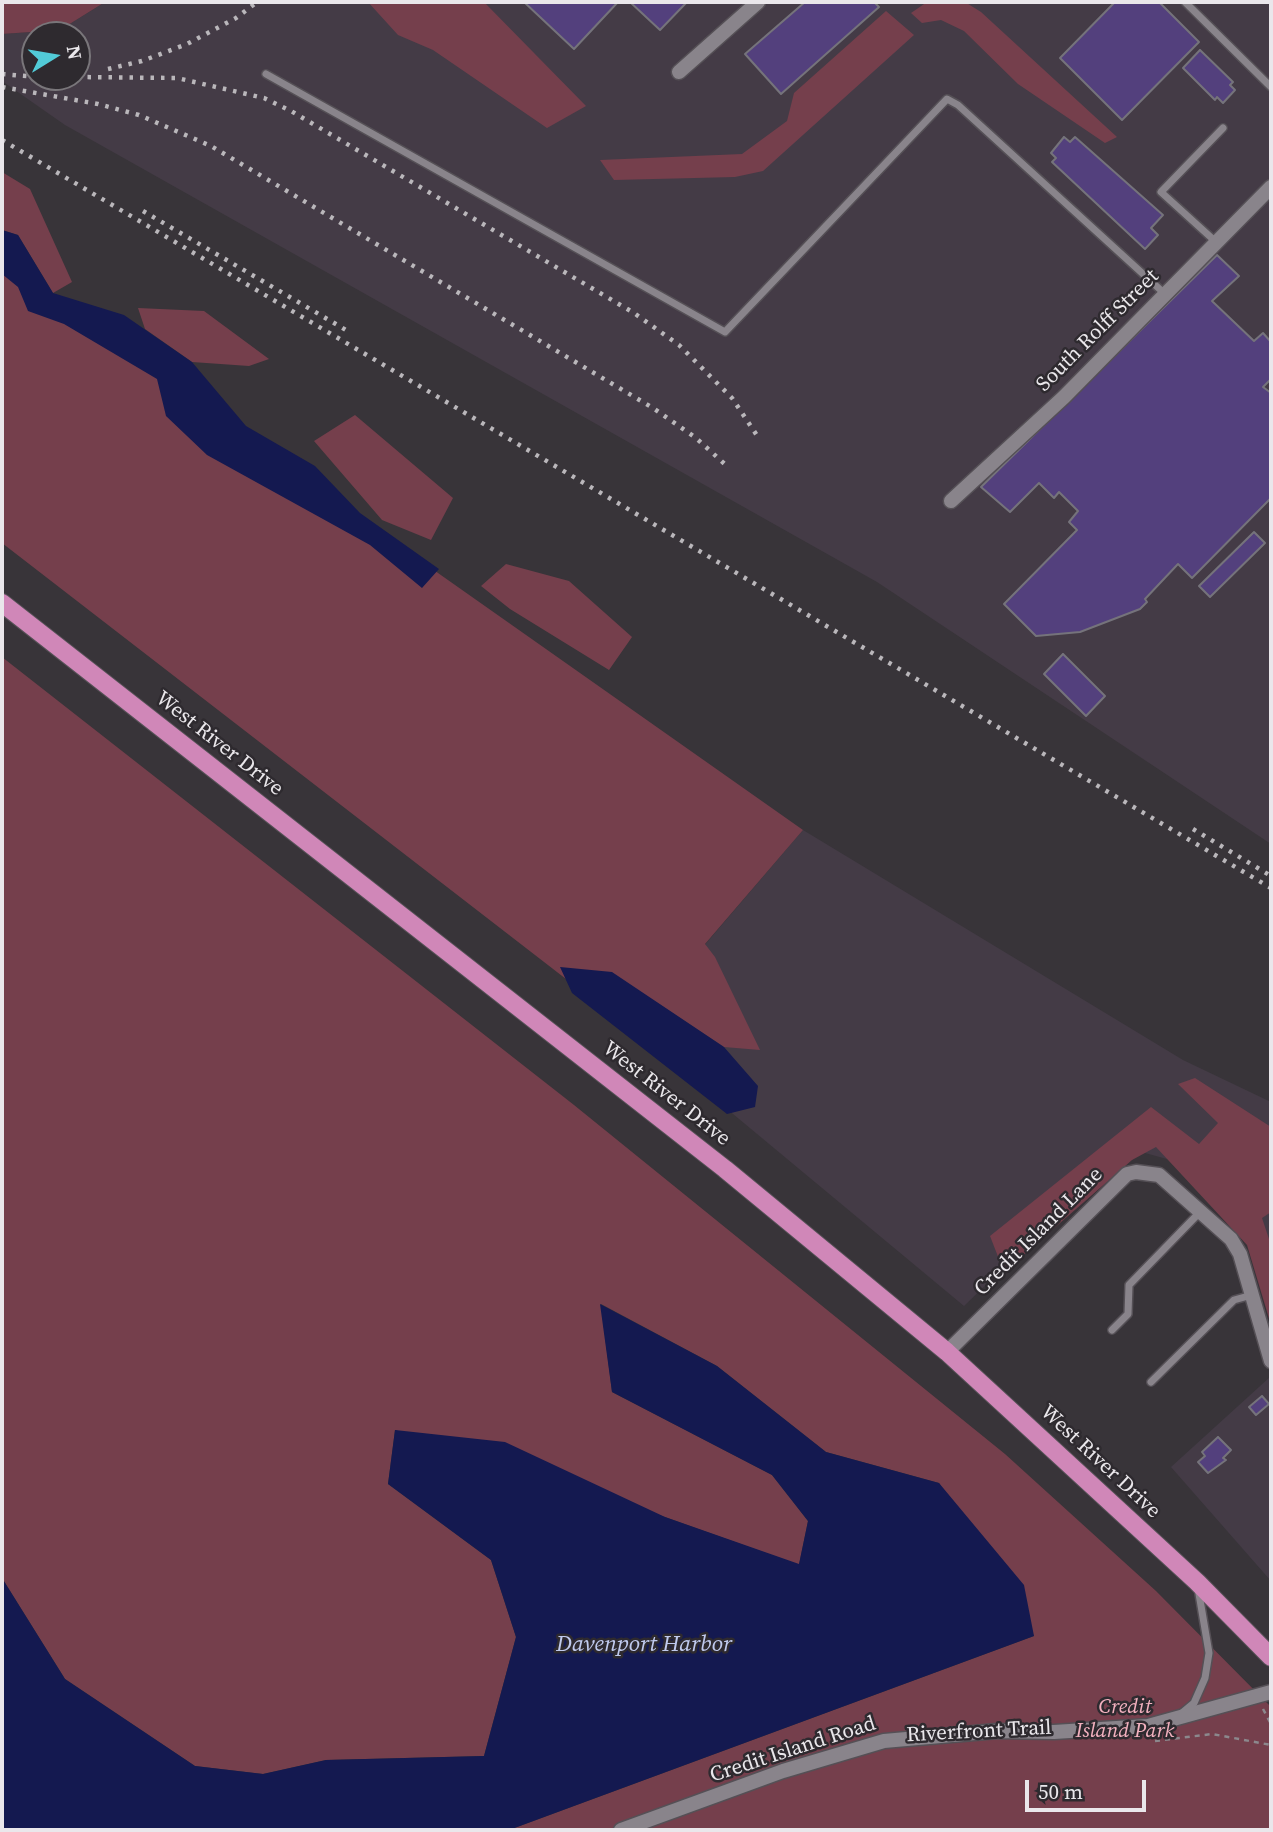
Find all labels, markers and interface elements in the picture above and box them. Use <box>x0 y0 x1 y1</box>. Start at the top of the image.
north arrow <box>21 21 91 91</box>
text: N <box>61 43 89 62</box>
street label: South Rolff Street <box>1032 265 1164 397</box>
street label: West River Drive <box>150 686 288 802</box>
street label: West River Drive <box>597 1036 735 1152</box>
street label: Credit Island Lane <box>969 1162 1109 1302</box>
street label: West River Drive <box>1035 1400 1165 1524</box>
water label: Davenport Harbor <box>556 1631 732 1659</box>
park label: Credit Island Park <box>1076 1695 1174 1745</box>
street label: Credit Island Road <box>707 1711 879 1789</box>
street label: Riverfront Trail <box>906 1716 1052 1748</box>
scale bar <box>1028 1766 1149 1810</box>
text: 50 m <box>1038 1777 1083 1806</box>

